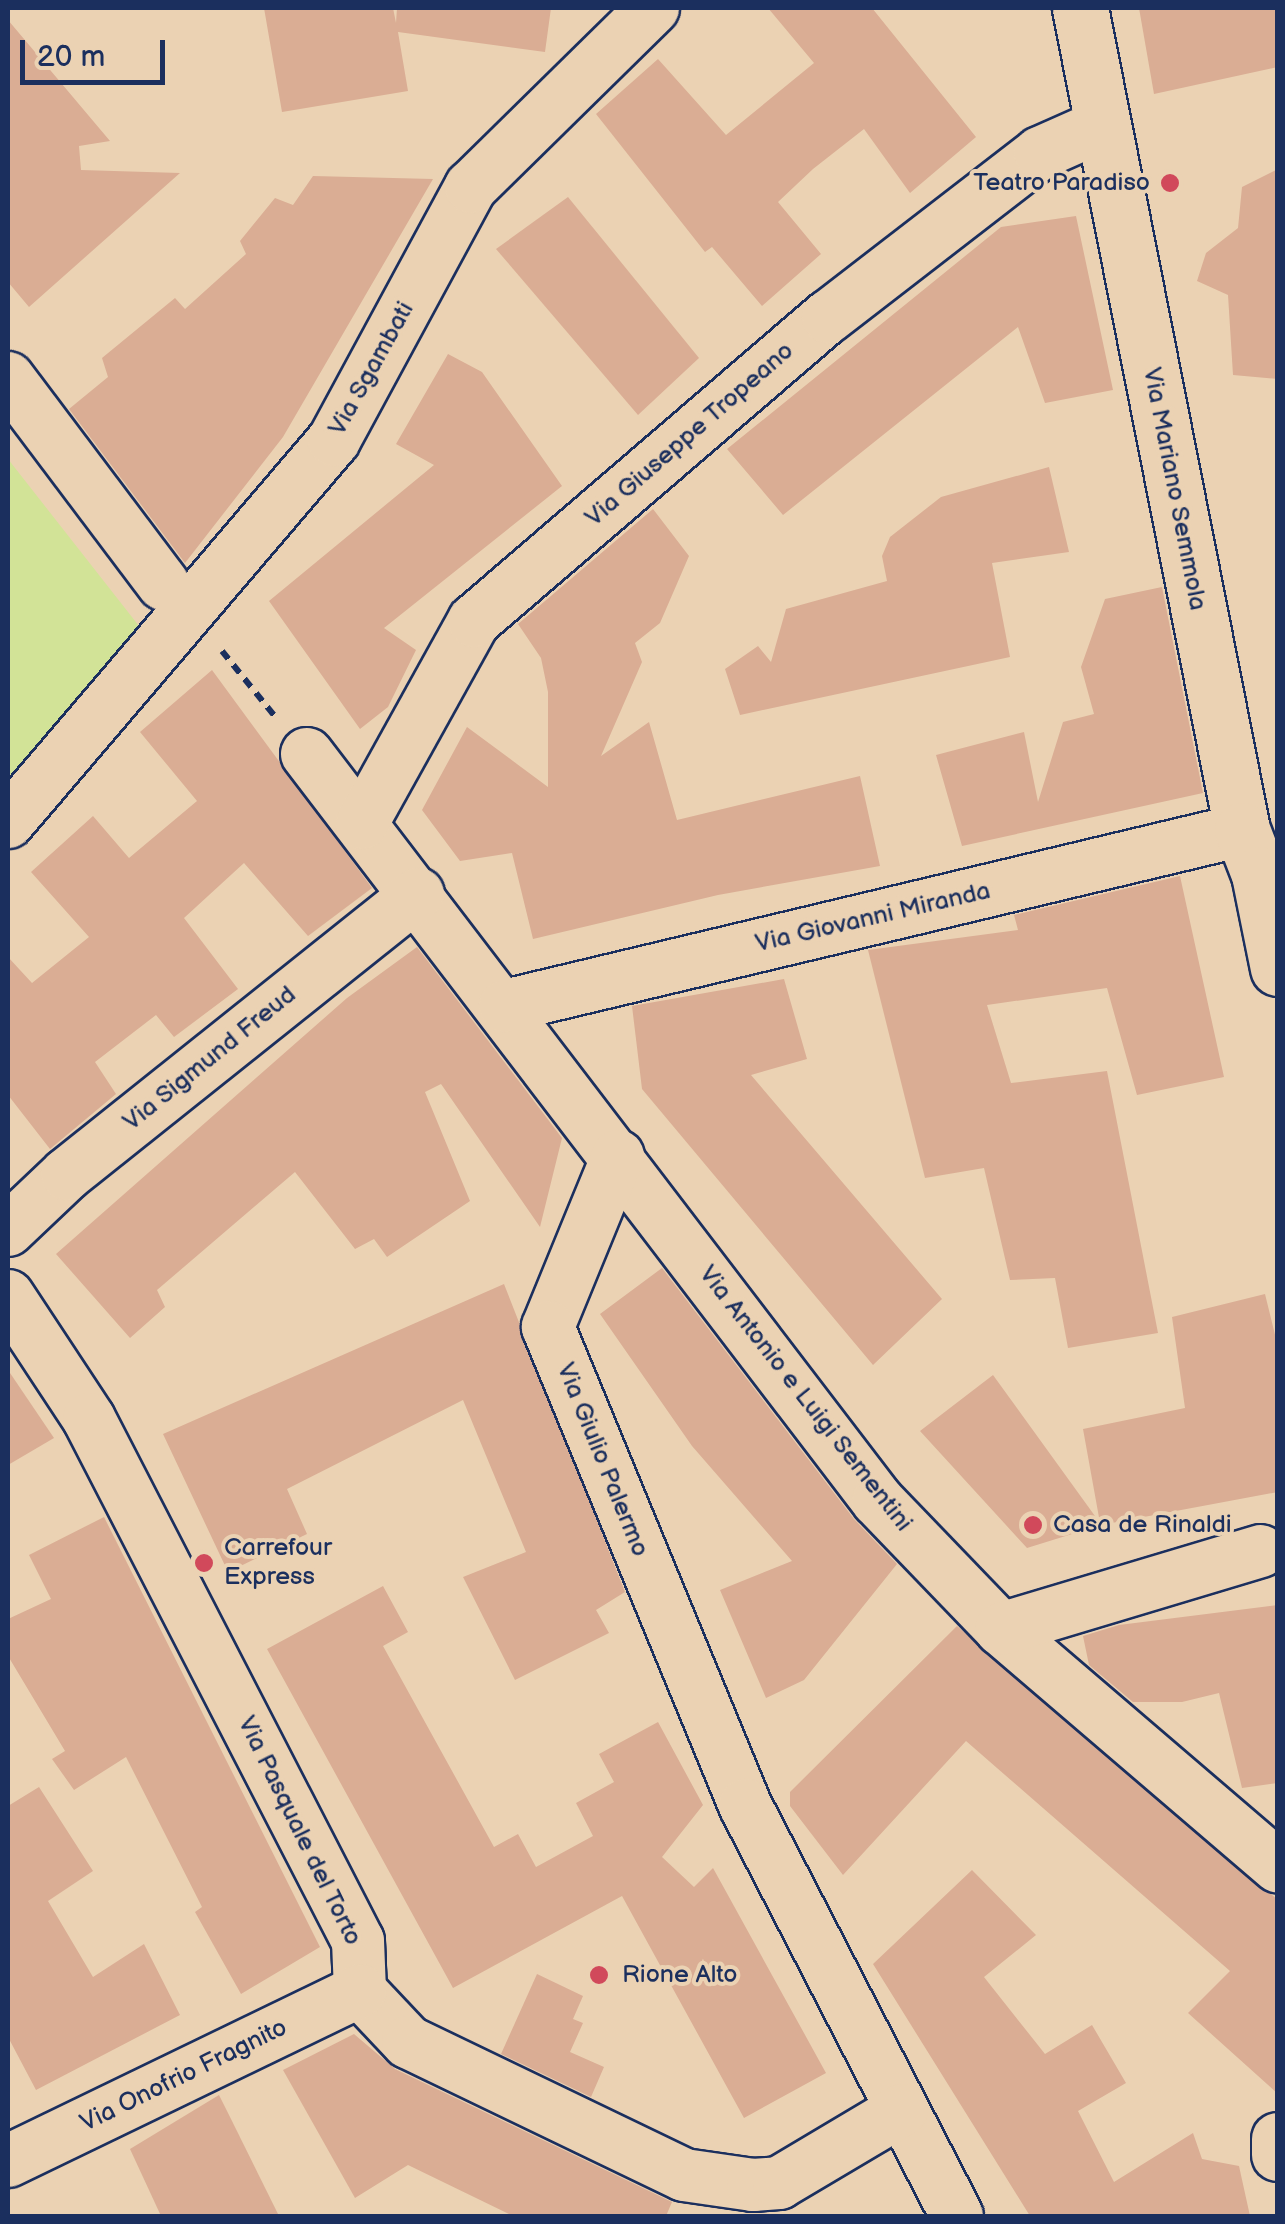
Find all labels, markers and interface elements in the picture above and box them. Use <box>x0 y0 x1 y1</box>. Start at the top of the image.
scale bar <box>25 20 170 82</box>
text: 20 m <box>37 39 105 75</box>
place label: Teatro Paradiso <box>973 168 1150 198</box>
marker: Teatro Paradiso <box>1159 172 1181 194</box>
street label: Via Sgambati <box>323 297 421 441</box>
street label: Via Giuseppe Tropeano <box>579 336 801 534</box>
street label: Via Mariano Semmola <box>1136 365 1212 613</box>
street label: Via Giovanni Miranda <box>753 876 993 960</box>
street label: Via Sigmund Freud <box>118 980 302 1138</box>
street label: Via Antonio e Luigi Sementini <box>692 1260 918 1538</box>
street label: Via Giulio Palermo <box>549 1359 655 1561</box>
place label: Casa de Rinaldi <box>1053 1510 1232 1540</box>
marker: Casa de Rinaldi <box>1022 1514 1044 1536</box>
place label: Carrefour Express <box>224 1534 332 1593</box>
marker: Carrefour Express <box>193 1552 215 1574</box>
street label: Via Pasquale del Torto <box>230 1711 368 1951</box>
place label: Rione Alto <box>622 1960 737 1990</box>
marker: Rione Alto <box>586 1962 612 1988</box>
street label: Via Onofrio Fragnito <box>76 2013 292 2139</box>

